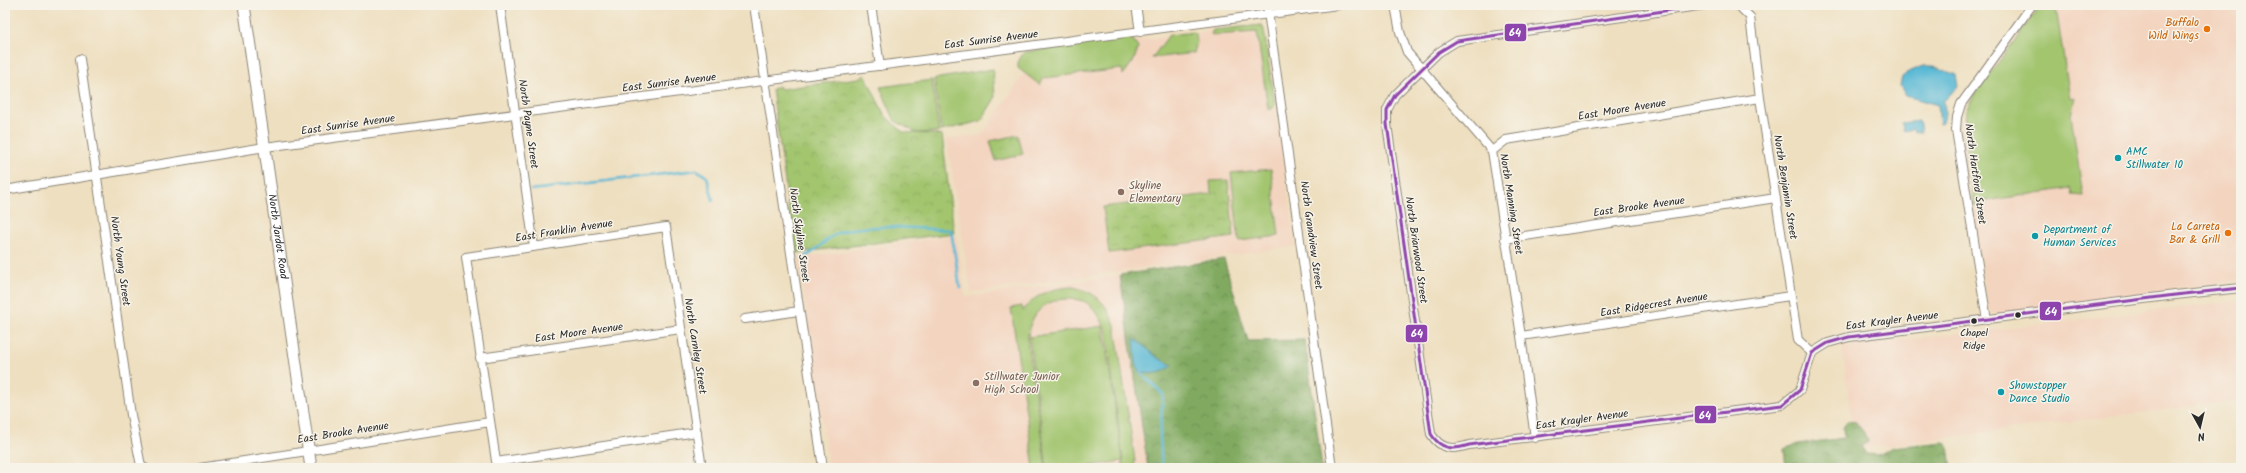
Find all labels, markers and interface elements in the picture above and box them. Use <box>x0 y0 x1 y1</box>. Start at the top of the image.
place label: Buffalo Wild Wings <box>2148 14 2199 45</box>
line badge: 64 <box>1504 23 1527 42</box>
text: 64 <box>1509 24 1521 42</box>
marker: Buffalo Wild Wings <box>2202 24 2212 34</box>
street label: East Sunrise Avenue <box>943 25 1039 55</box>
street label: East Sunrise Avenue <box>621 68 717 98</box>
street label: North Payne Street <box>513 78 543 171</box>
street label: East Moore Avenue <box>1577 94 1667 126</box>
street label: East Sunrise Avenue <box>300 109 396 140</box>
street label: North Hartford Street <box>1959 122 1991 226</box>
street label: North Benjamin Street <box>1768 133 1802 241</box>
place label: AMC Stillwater 10 <box>2126 143 2183 174</box>
street label: North Manning Street <box>1494 152 1528 257</box>
marker: AMC Stillwater 10 <box>2113 153 2123 163</box>
place label: Skyline Elementary <box>1129 177 1182 208</box>
street label: North Grandview Street <box>1294 180 1328 291</box>
street label: North Skyline Street <box>783 187 815 284</box>
marker: Skyline Elementary <box>1116 187 1126 197</box>
street label: East Brooke Avenue <box>1592 192 1686 222</box>
street label: North Jardot Road <box>262 193 293 281</box>
street label: North Briarwood Street <box>1400 195 1433 305</box>
street label: East Franklin Avenue <box>514 214 614 248</box>
street label: North Young Street <box>105 215 135 308</box>
place label: La Carreta Bar & Grill <box>2169 218 2220 249</box>
place label: Department of Human Services <box>2043 221 2116 252</box>
marker: La Carreta Bar & Grill <box>2223 228 2233 238</box>
marker: Department of Human Services <box>2030 231 2040 241</box>
street label: East Ridgecrest Avenue <box>1599 288 1709 322</box>
street label: North Carnley Street <box>679 297 712 396</box>
line badge: 64 <box>2039 301 2062 321</box>
text: 64 <box>2045 303 2057 321</box>
street label: East Krayler Avenue <box>1845 306 1940 336</box>
unlabelled marker <box>2013 310 2023 320</box>
marker: Chapel Ridge <box>1969 316 1979 326</box>
street label: East Moore Avenue <box>534 318 624 348</box>
line badge: 64 <box>1405 324 1428 343</box>
text: 64 <box>1411 325 1423 343</box>
place label: Chapel Ridge <box>1960 325 1988 354</box>
place label: Stillwater Junior High School <box>984 368 1061 399</box>
place label: Showstopper Dance Studio <box>2009 377 2070 408</box>
marker: Stillwater Junior High School <box>971 378 981 388</box>
marker: Showstopper Dance Studio <box>1996 387 2006 397</box>
street label: East Krayler Avenue <box>1534 405 1630 435</box>
line badge: 64 <box>1694 405 1717 424</box>
text: 64 <box>1699 407 1711 425</box>
north arrow <box>2180 407 2220 447</box>
street label: East Brooke Avenue <box>296 417 390 449</box>
text: N <box>2197 427 2206 445</box>

